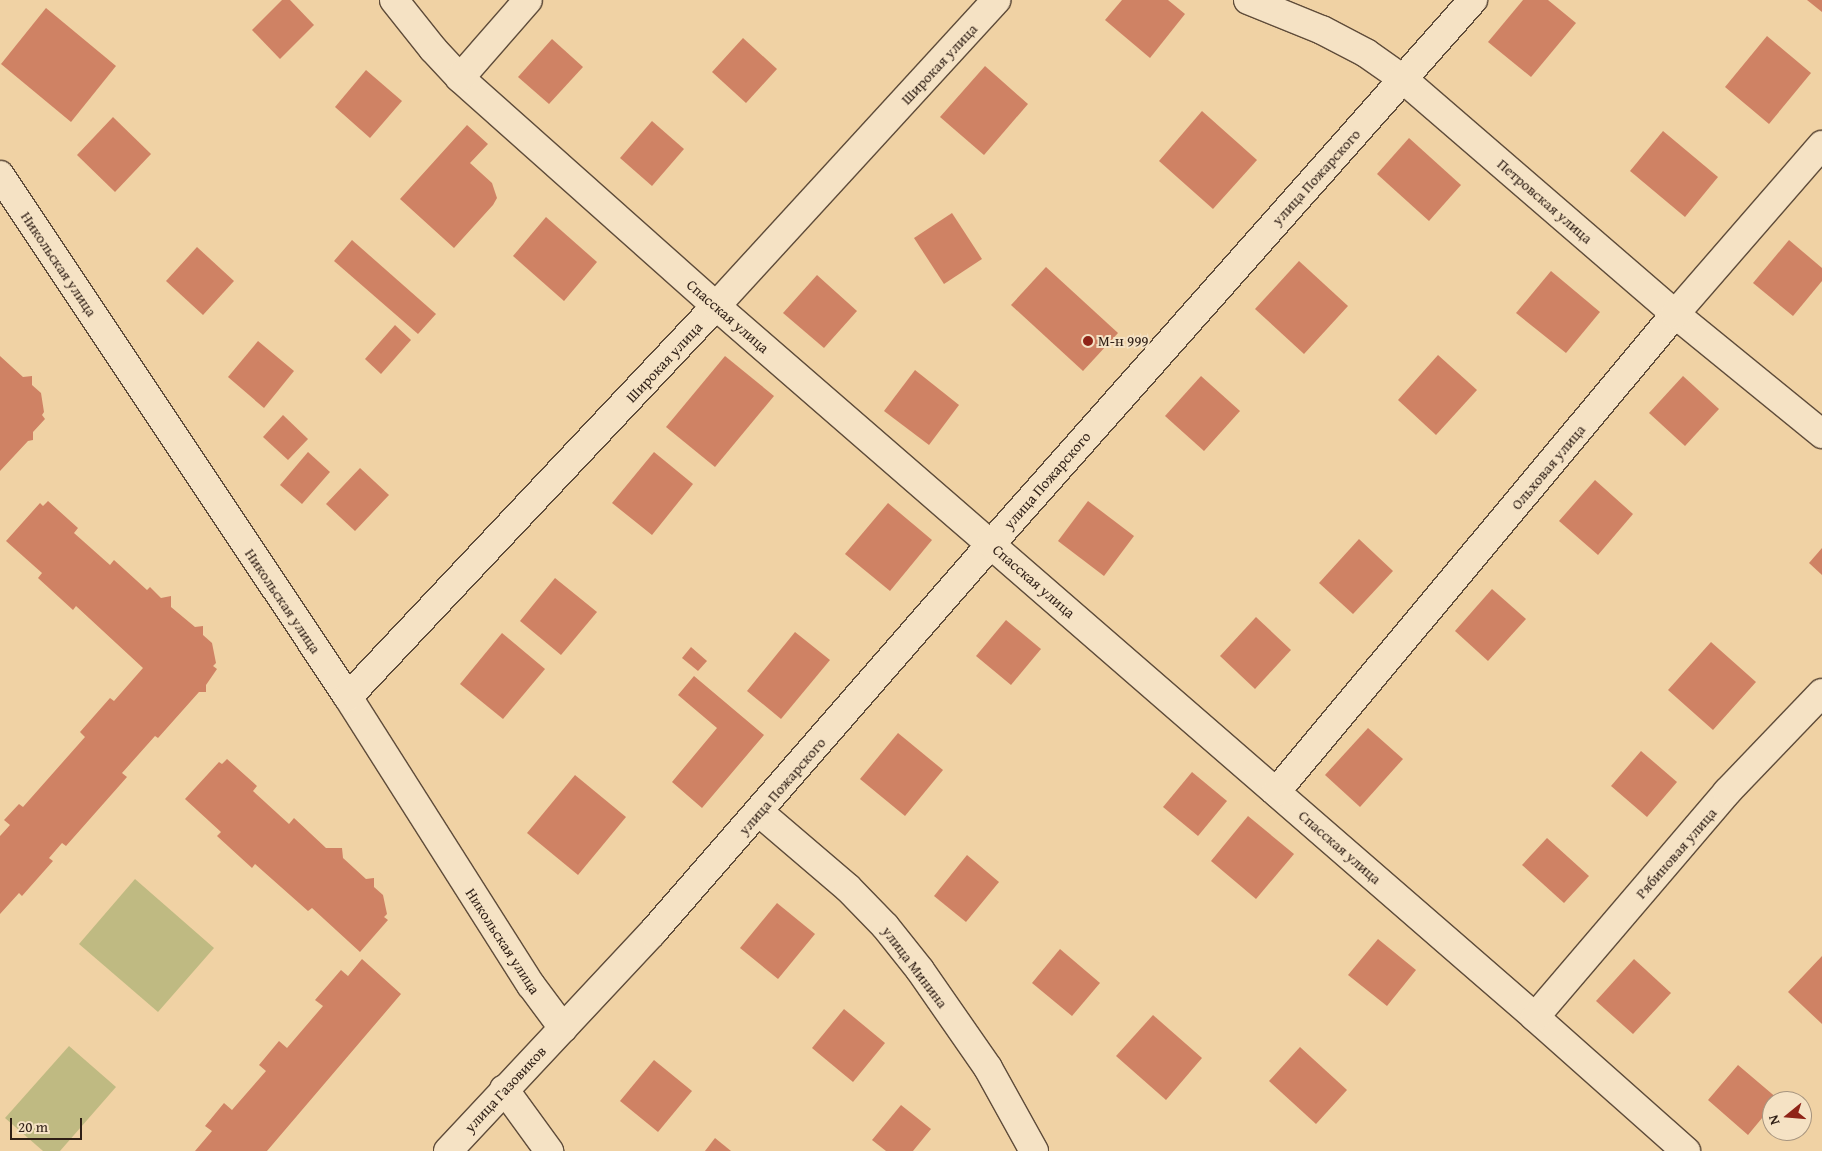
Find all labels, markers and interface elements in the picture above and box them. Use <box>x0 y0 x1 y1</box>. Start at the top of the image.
street label: Широкая улица <box>897 20 981 108</box>
street label: улица Пожарского <box>1268 125 1364 229</box>
street label: Петровская улица <box>1494 155 1596 247</box>
street label: Никольская улица <box>17 208 101 320</box>
street label: Спасская улица <box>683 275 773 357</box>
street label: Широкая улица <box>622 318 706 406</box>
place label: М-н 999 <box>1098 332 1149 350</box>
marker: М-н 999 <box>1082 335 1094 347</box>
street label: Ольховая улица <box>1507 421 1589 513</box>
street label: улица Пожарского <box>1000 427 1094 533</box>
street label: Спасская улица <box>989 540 1079 622</box>
street label: Никольская улица <box>241 545 325 657</box>
street label: улица Пожарского <box>735 733 829 839</box>
street label: Рябиновая улица <box>1632 804 1720 902</box>
street label: Спасская улица <box>1295 806 1385 888</box>
street label: Никольская улица <box>462 885 544 997</box>
street label: улица Минина <box>878 922 952 1012</box>
street label: улица Газовиков <box>460 1042 550 1136</box>
north arrow <box>1762 1091 1812 1141</box>
scale bar <box>12 1108 85 1140</box>
text: N <box>1763 1113 1785 1127</box>
text: 20 m <box>18 1116 48 1137</box>

